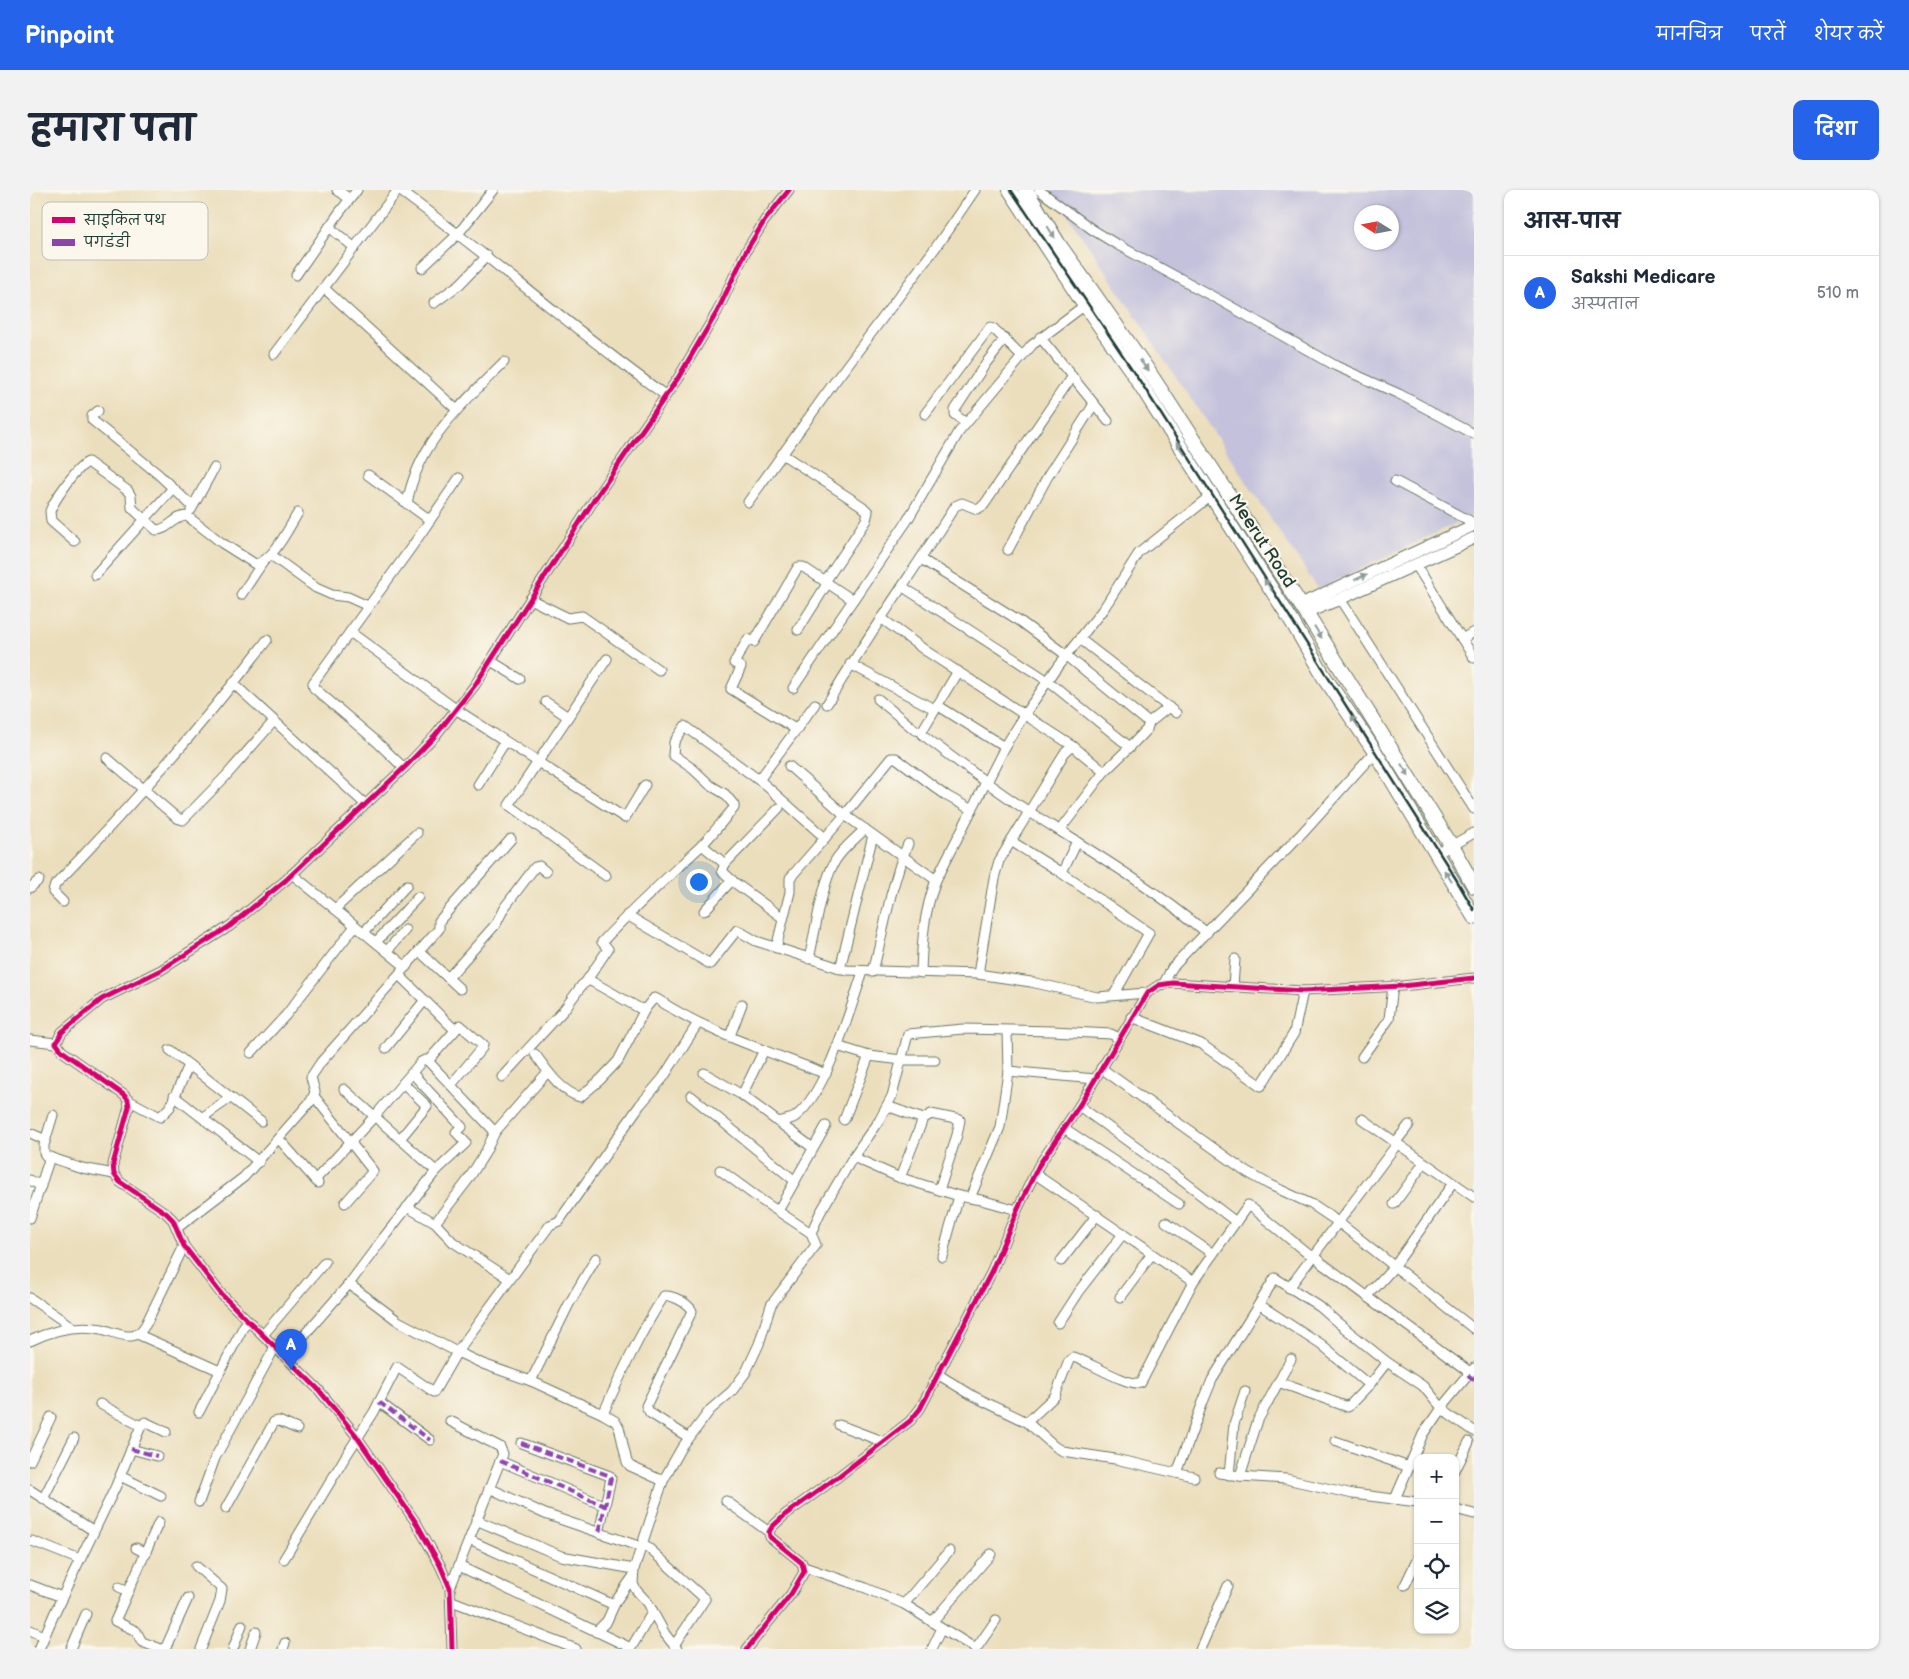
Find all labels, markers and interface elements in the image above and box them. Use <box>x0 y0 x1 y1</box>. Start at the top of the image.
text: Pinpoint <box>25 21 114 50</box>
text: मानचित्र <box>1656 24 1722 45</box>
text: परतें <box>1750 24 1786 45</box>
text: शेयर करें <box>1814 24 1884 45</box>
button: दिशा <box>1793 100 1879 160</box>
text: हमारा पता <box>30 108 195 151</box>
legend <box>42 202 208 260</box>
north arrow <box>1354 205 1399 250</box>
text: साइकिल पथ <box>83 209 166 229</box>
text: आस-पास <box>1524 209 1620 234</box>
one-way arrow <box>1047 225 1056 238</box>
text: पगडंडी <box>83 231 131 251</box>
text: Sakshi Medicare <box>1571 266 1715 289</box>
text: A <box>1535 284 1545 303</box>
text: 510 m <box>1817 284 1859 303</box>
text: अस्पताल <box>1571 295 1639 314</box>
one-way arrow <box>1139 358 1149 372</box>
one-way arrow <box>1176 441 1185 454</box>
street label: Meerut Road <box>1224 490 1300 592</box>
one-way arrow <box>1354 573 1368 581</box>
one-way arrow <box>1263 578 1273 591</box>
one-way arrow <box>1314 627 1323 640</box>
one-way arrow <box>1350 715 1360 729</box>
one-way arrow <box>1401 764 1410 777</box>
your location <box>686 869 712 895</box>
one-way arrow <box>1444 869 1453 882</box>
pin: A <box>275 1329 307 1370</box>
map controls <box>1414 1454 1459 1634</box>
button: + <box>1414 1454 1459 1499</box>
button: − <box>1414 1499 1459 1544</box>
button: locate <box>1414 1544 1459 1589</box>
button: layers <box>1414 1589 1459 1634</box>

